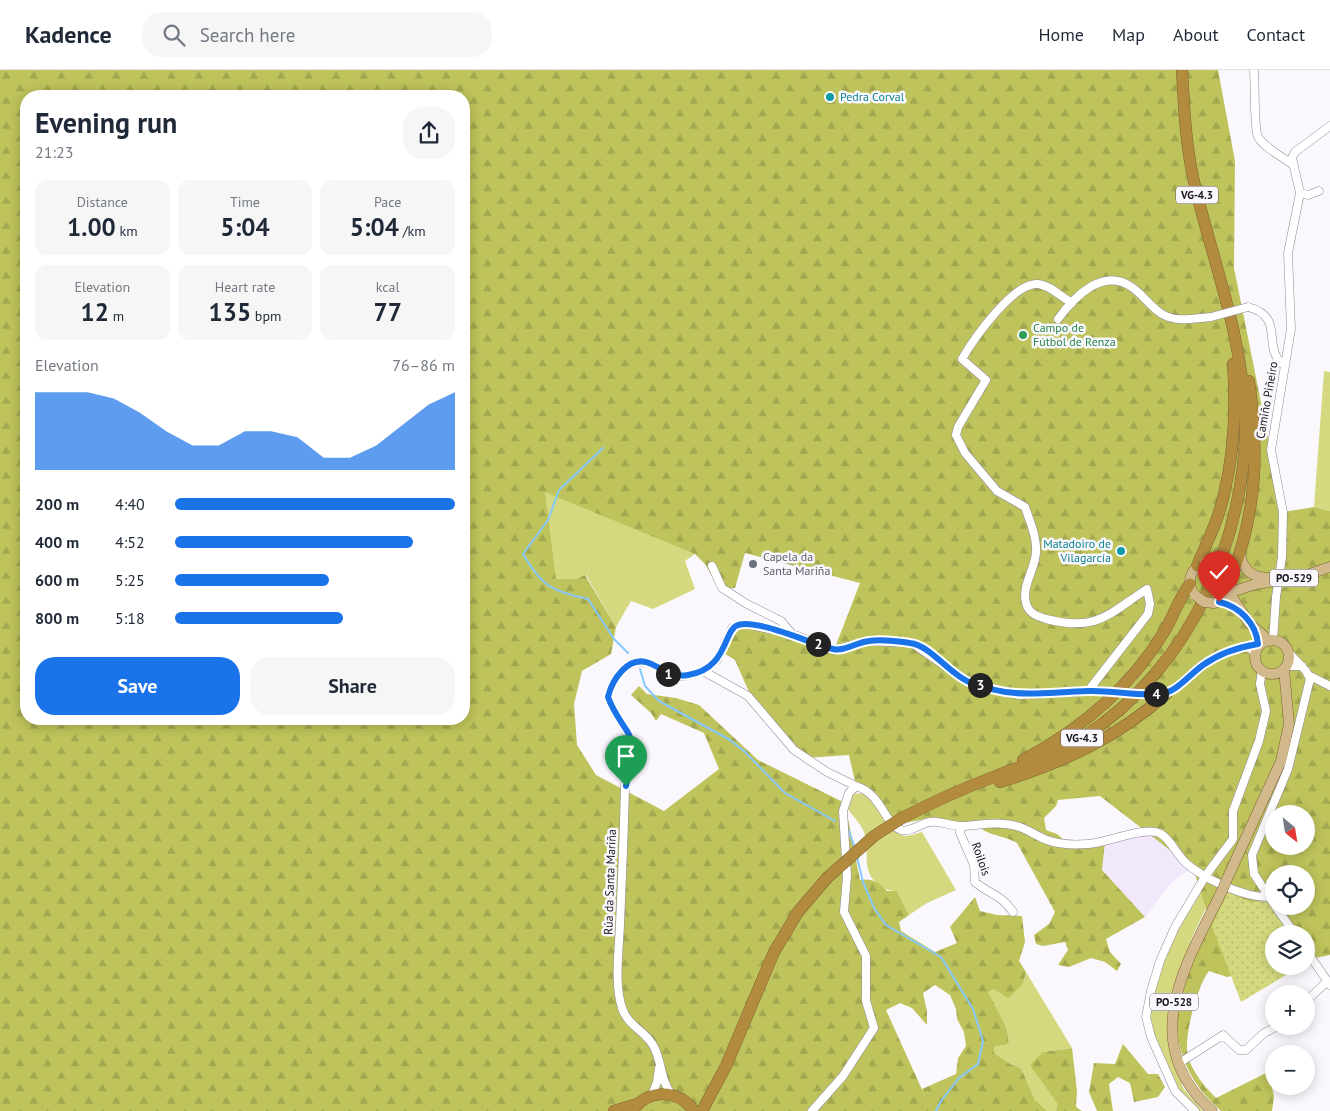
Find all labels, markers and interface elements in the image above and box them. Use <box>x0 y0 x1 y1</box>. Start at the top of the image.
search box <box>142 12 492 57</box>
text: Kadence <box>25 19 112 50</box>
icon: search <box>160 21 188 49</box>
text: Search here <box>200 23 296 47</box>
text: Home <box>1038 23 1084 46</box>
text: Map <box>1112 23 1145 46</box>
text: About <box>1173 23 1219 46</box>
text: Contact <box>1247 23 1305 46</box>
place label: Pedra Corval <box>840 89 905 104</box>
marker: Pedra Corval <box>824 91 836 103</box>
text: Evening run <box>35 104 177 141</box>
button: share <box>403 107 455 159</box>
text: 21:23 <box>35 142 73 162</box>
road number: VG-4.3 <box>1176 186 1218 204</box>
text: Distance <box>77 193 128 211</box>
text: Time <box>230 193 260 211</box>
text: Pace <box>374 193 401 211</box>
text: 1.00 <box>67 211 116 243</box>
text: 5:04 <box>220 211 270 243</box>
text: 5:04 <box>350 211 399 243</box>
text: km <box>116 222 138 240</box>
text: /km <box>399 222 426 240</box>
text: Elevation <box>74 278 130 296</box>
text: Heart rate <box>215 278 275 296</box>
text: kcal <box>376 278 400 296</box>
text: 12 <box>81 296 109 328</box>
text: 135 <box>209 296 251 328</box>
text: 77 <box>373 296 402 328</box>
text: m <box>109 307 124 325</box>
text: bpm <box>251 307 281 325</box>
place label: Campo de Fútbol de Renza <box>1033 320 1116 349</box>
marker: Campo de Fútbol de Renza <box>1017 329 1029 341</box>
text: Elevation <box>35 355 99 375</box>
text: 76–86 m <box>392 355 455 375</box>
street label: Camiño Piñeiro <box>1252 360 1281 440</box>
text: 200 m <box>35 494 79 514</box>
text: 4:40 <box>115 494 145 514</box>
text: 400 m <box>35 532 79 552</box>
text: 4:52 <box>115 532 145 552</box>
place label: Matadoiro de Vilagarcía <box>1043 536 1111 565</box>
marker: Matadoiro de Vilagarcía <box>1115 545 1127 557</box>
place label: Capela da Santa Mariña <box>763 549 830 578</box>
pin <box>1198 551 1240 602</box>
marker: Capela da Santa Mariña <box>747 558 759 570</box>
icon: check <box>1205 558 1233 586</box>
road number: PO-529 <box>1270 569 1318 586</box>
text: 600 m <box>35 570 79 590</box>
text: 5:25 <box>115 570 145 590</box>
text: 800 m <box>35 608 79 628</box>
text: 5:18 <box>115 608 145 628</box>
pin: 2 <box>806 632 830 656</box>
text: 2 <box>815 635 822 653</box>
button: Save <box>35 657 240 715</box>
button: Share <box>250 657 455 715</box>
pin: 1 <box>656 662 680 686</box>
text: 1 <box>665 665 672 683</box>
pin: 3 <box>968 672 992 698</box>
text: 3 <box>977 676 984 694</box>
pin: 4 <box>1144 682 1168 706</box>
text: 4 <box>1153 685 1160 703</box>
road number: VG-4.3 <box>1061 730 1103 746</box>
pin <box>605 735 647 786</box>
icon: arrive <box>612 742 640 770</box>
north arrow <box>1265 805 1315 855</box>
map controls <box>1265 805 1315 1095</box>
street label: Rúa da Santa Mariña <box>600 829 619 935</box>
street label: Roilois <box>969 840 994 878</box>
button: locate <box>1265 865 1315 915</box>
button: layers <box>1265 925 1315 975</box>
button: + <box>1265 985 1315 1035</box>
road number: PO-528 <box>1150 994 1198 1010</box>
button: − <box>1265 1045 1315 1095</box>

